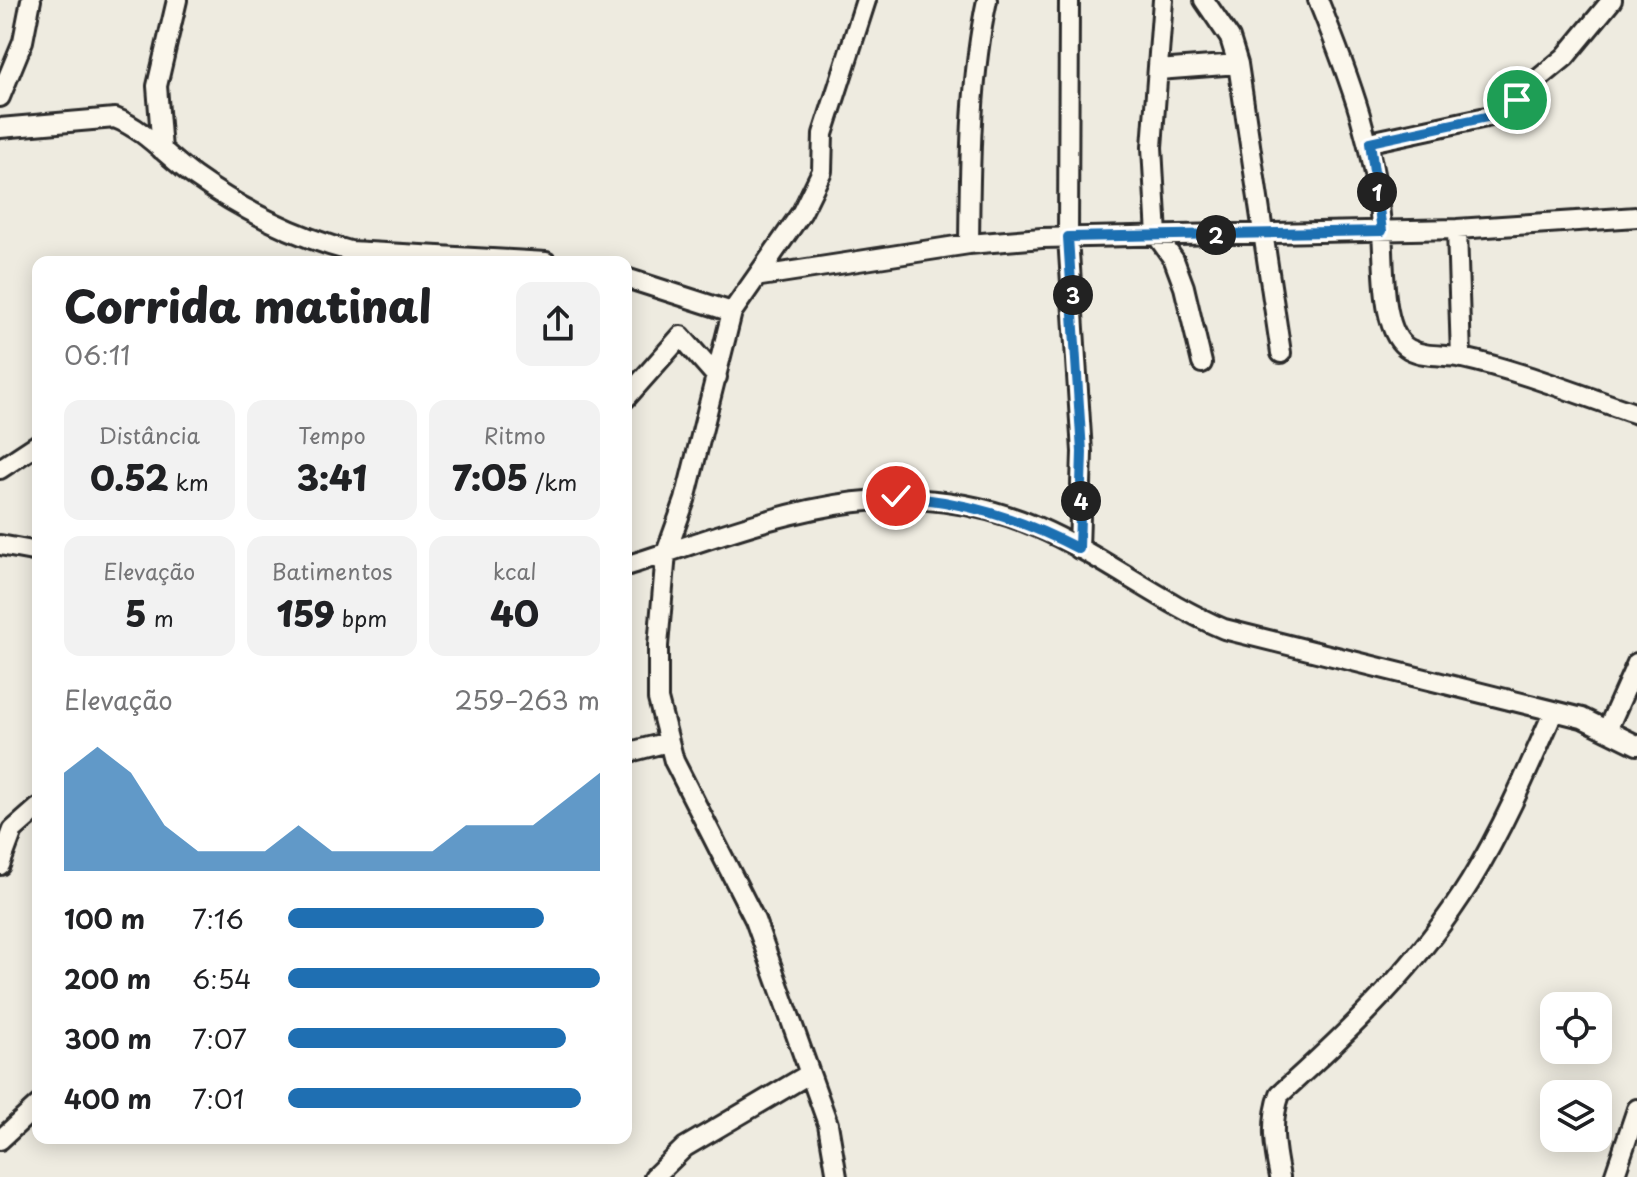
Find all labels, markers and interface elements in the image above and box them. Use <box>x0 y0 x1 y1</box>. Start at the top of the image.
pin <box>1483 66 1551 134</box>
icon: arrive <box>1495 78 1539 122</box>
pin: 1 <box>1357 172 1397 212</box>
text: 1 <box>1372 175 1382 208</box>
pin: 2 <box>1196 215 1236 255</box>
text: 2 <box>1208 218 1224 251</box>
text: Corrida matinal <box>64 272 431 338</box>
pin: 3 <box>1053 275 1093 315</box>
text: 3 <box>1066 278 1080 311</box>
button: share <box>516 282 600 366</box>
text: 06:11 <box>64 335 130 374</box>
text: Distância <box>99 418 200 451</box>
text: Tempo <box>298 418 366 451</box>
text: Ritmo <box>484 418 546 451</box>
text: 0.52 <box>90 451 168 503</box>
text: 3:41 <box>297 451 367 503</box>
text: 7:05 <box>452 451 528 503</box>
pin <box>862 462 930 530</box>
text: km <box>168 465 209 498</box>
text: /km <box>528 465 577 498</box>
icon: check <box>874 474 918 518</box>
pin: 4 <box>1061 481 1101 521</box>
text: 4 <box>1074 484 1088 517</box>
text: Elevação <box>103 554 195 587</box>
text: Batimentos <box>272 554 392 587</box>
text: kcal <box>493 554 537 587</box>
text: 5 <box>125 587 147 639</box>
text: 159 <box>277 587 335 639</box>
text: 40 <box>490 587 539 639</box>
text: m <box>147 601 174 634</box>
text: bpm <box>335 601 387 634</box>
text: Elevação <box>64 680 173 719</box>
text: 259–263 m <box>454 680 600 719</box>
text: 100 m <box>64 899 145 938</box>
text: 7:16 <box>192 899 244 938</box>
text: 200 m <box>64 959 151 998</box>
text: 6:54 <box>192 959 252 998</box>
map controls <box>1540 992 1612 1152</box>
button: locate <box>1540 992 1612 1064</box>
text: 300 m <box>64 1019 152 1058</box>
text: 7:07 <box>192 1019 247 1058</box>
text: 400 m <box>64 1079 152 1118</box>
text: 7:01 <box>192 1079 245 1118</box>
button: layers <box>1540 1080 1612 1152</box>

